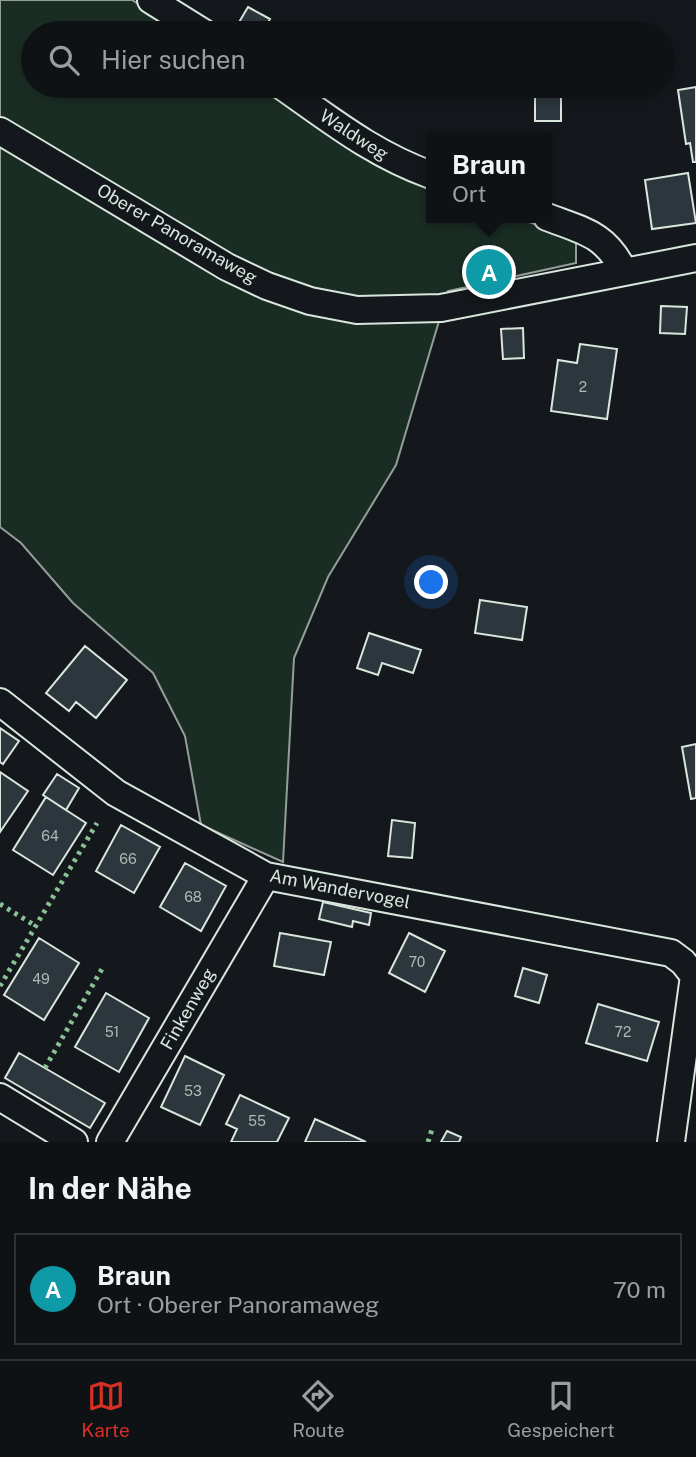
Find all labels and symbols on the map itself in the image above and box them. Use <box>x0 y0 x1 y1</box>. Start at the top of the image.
street label: Waldweg <box>316 105 392 164</box>
street label: Oberer Panoramaweg <box>93 179 261 288</box>
pin: A <box>466 246 512 298</box>
house number: 2 <box>579 379 587 395</box>
your location <box>414 565 448 599</box>
house number: 64 <box>41 828 59 844</box>
house number: 66 <box>119 851 137 867</box>
street label: Am Wandervogel <box>268 865 412 912</box>
house number: 68 <box>184 889 202 905</box>
house number: 70 <box>409 954 425 970</box>
street label: Finkenweg <box>156 964 219 1053</box>
house number: 49 <box>32 971 50 987</box>
house number: 51 <box>105 1024 119 1040</box>
house number: 72 <box>615 1024 631 1040</box>
house number: 53 <box>184 1083 202 1099</box>
house number: 55 <box>248 1113 266 1129</box>

